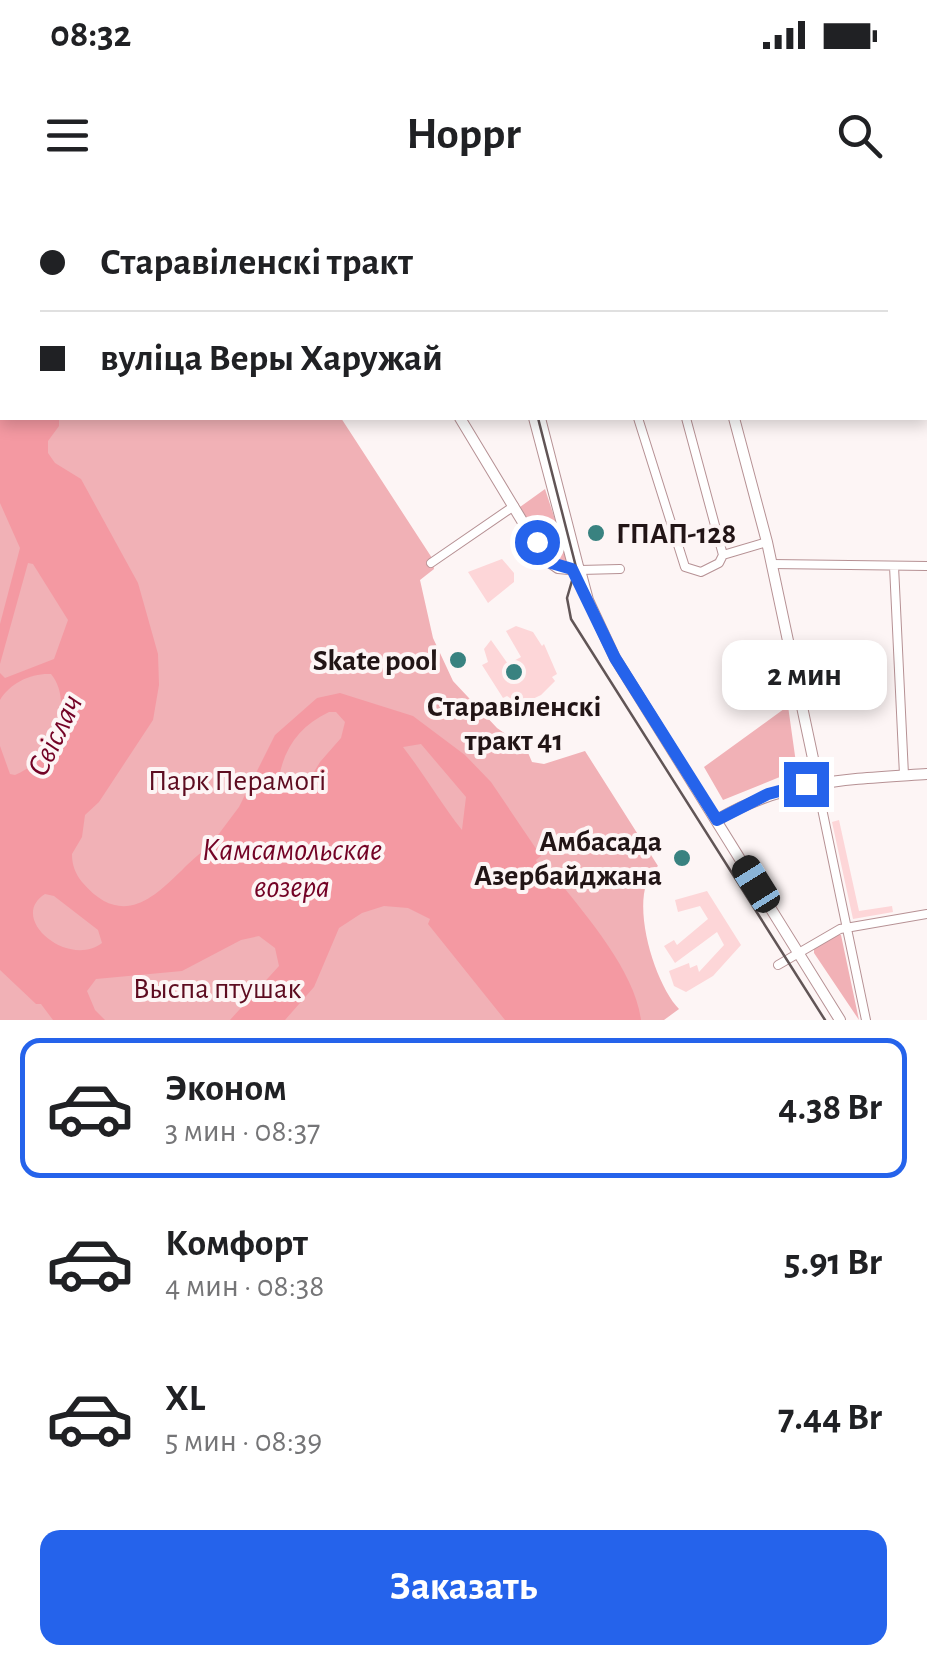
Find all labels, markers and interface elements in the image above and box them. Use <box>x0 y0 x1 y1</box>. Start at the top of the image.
text: 08:32 <box>50 16 132 54</box>
icon: menu <box>40 108 95 163</box>
icon: search <box>832 108 887 163</box>
text: Hoppr <box>406 112 521 157</box>
text: Старавіленскі тракт <box>100 244 413 282</box>
text: вуліца Веры Харужай <box>100 340 443 378</box>
place label: ГПАП-128 <box>616 519 736 549</box>
route start <box>515 520 560 565</box>
marker: ГПАП-128 <box>585 522 607 544</box>
callout: 2 мин <box>724 639 888 709</box>
place label: Skate pool <box>313 646 438 676</box>
marker: Skate pool <box>447 649 469 671</box>
text: 2 мин <box>767 659 842 691</box>
marker: Старавіленскі тракт 41 <box>503 661 525 683</box>
water label: Свіслач <box>21 689 88 781</box>
place label: Старавіленскі тракт 41 <box>427 692 601 756</box>
route end <box>784 762 829 807</box>
park label: Парк Перамогі <box>148 766 326 796</box>
place label: Амбасада Азербайджана <box>474 827 662 891</box>
water label: Камсамольскае возера <box>202 834 382 904</box>
marker: Амбасада Азербайджана <box>671 847 693 869</box>
car <box>727 851 785 917</box>
park label: Выспа птушак <box>133 974 302 1004</box>
icon: car <box>45 1063 135 1153</box>
text: Эконом <box>165 1070 287 1108</box>
text: 4.38 Br <box>778 1089 882 1127</box>
text: 3 мин · 08:37 <box>165 1115 320 1147</box>
icon: car <box>45 1218 135 1308</box>
text: Комфорт <box>165 1225 308 1263</box>
text: 5.91 Br <box>784 1244 882 1282</box>
text: 4 мин · 08:38 <box>165 1270 324 1302</box>
icon: car <box>45 1373 135 1463</box>
text: XL <box>165 1380 205 1418</box>
text: 7.44 Br <box>778 1399 882 1437</box>
text: 5 мин · 08:39 <box>165 1425 322 1457</box>
button: Заказать <box>40 1530 887 1645</box>

